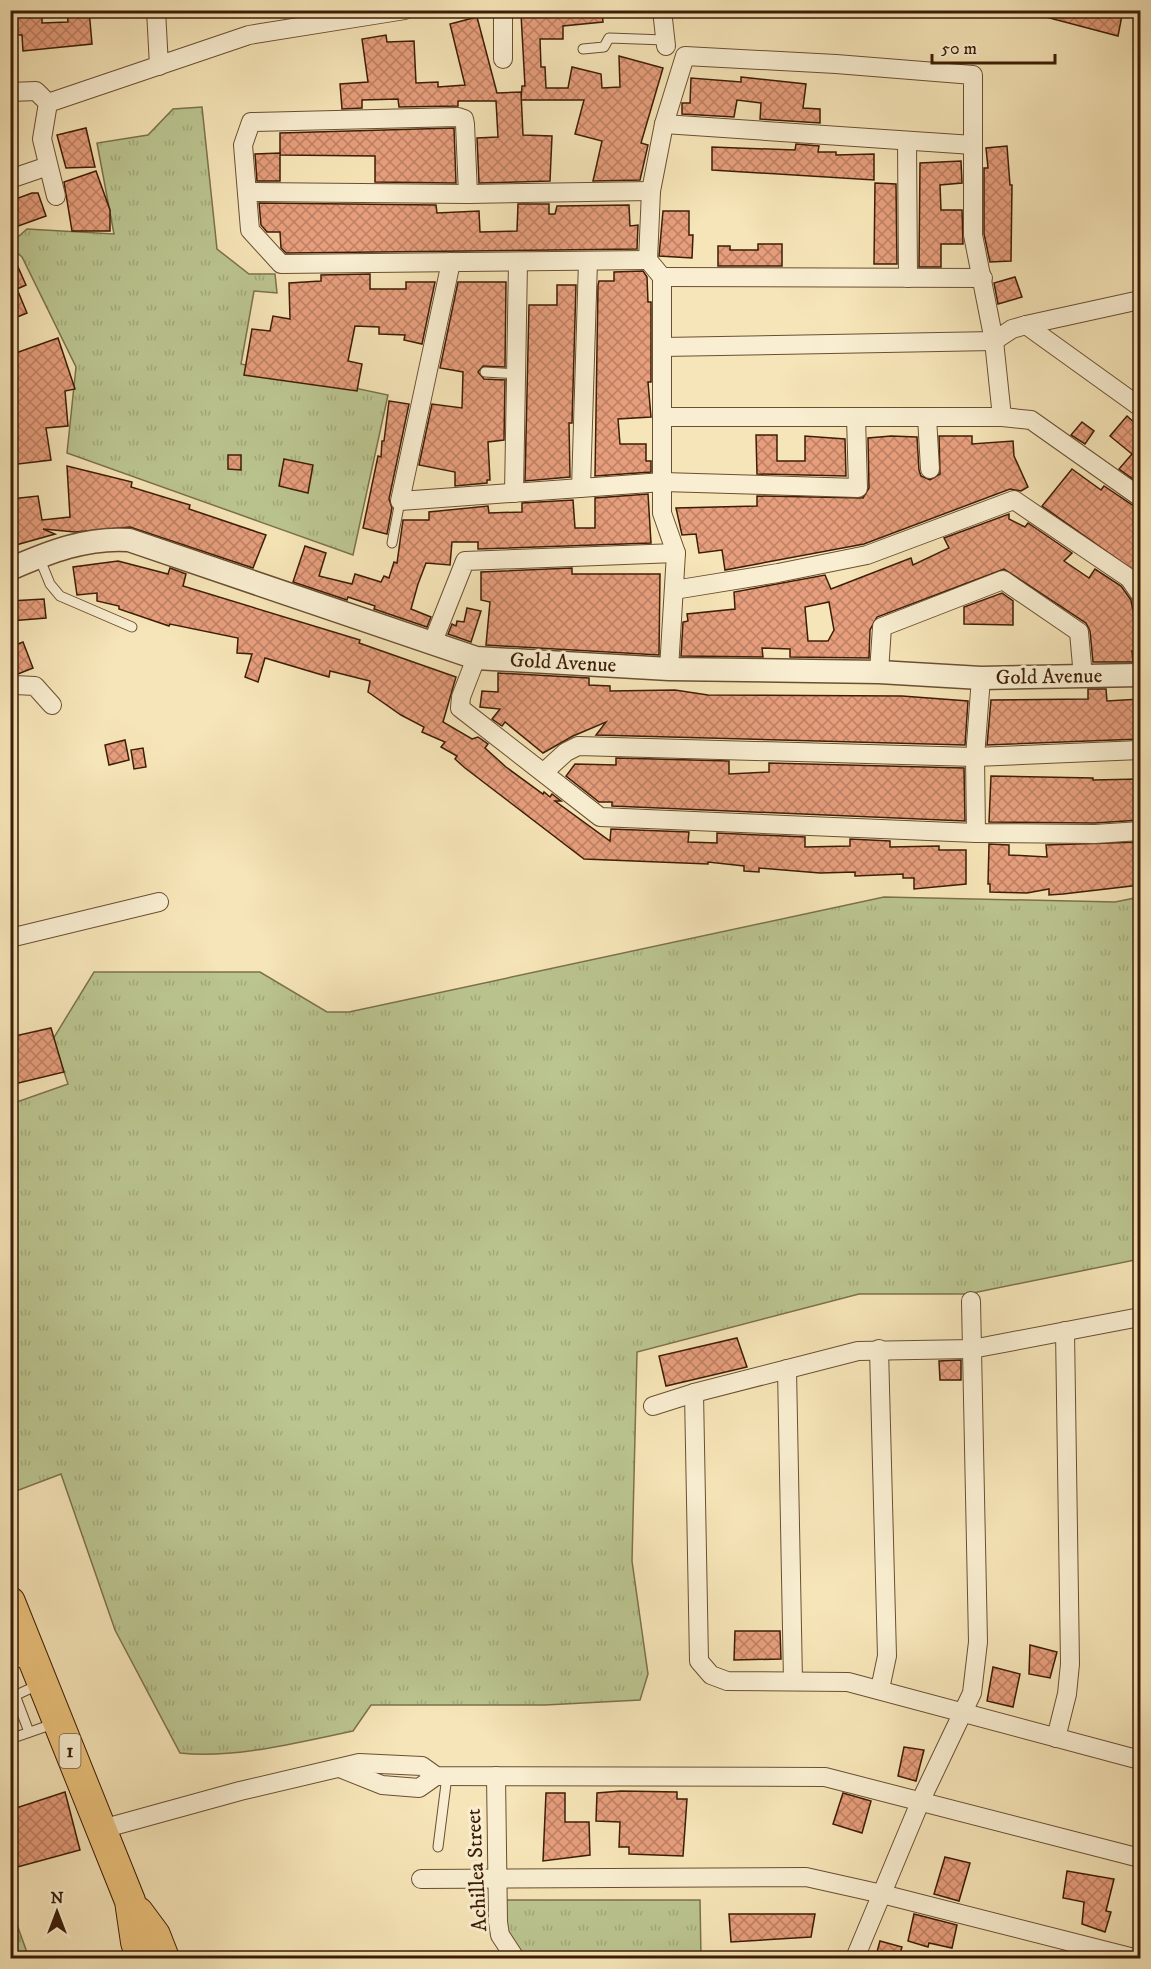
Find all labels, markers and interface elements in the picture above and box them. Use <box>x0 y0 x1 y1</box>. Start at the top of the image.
scale bar <box>932 27 1055 65</box>
text: 50 m <box>941 38 977 60</box>
street label: Gold Avenue <box>509 647 617 679</box>
street label: Gold Avenue <box>995 663 1103 691</box>
road number: 1 <box>60 1734 80 1768</box>
street label: Achillea Street <box>461 1808 493 1932</box>
north arrow <box>27 1882 87 1942</box>
text: N <box>50 1888 64 1908</box>

